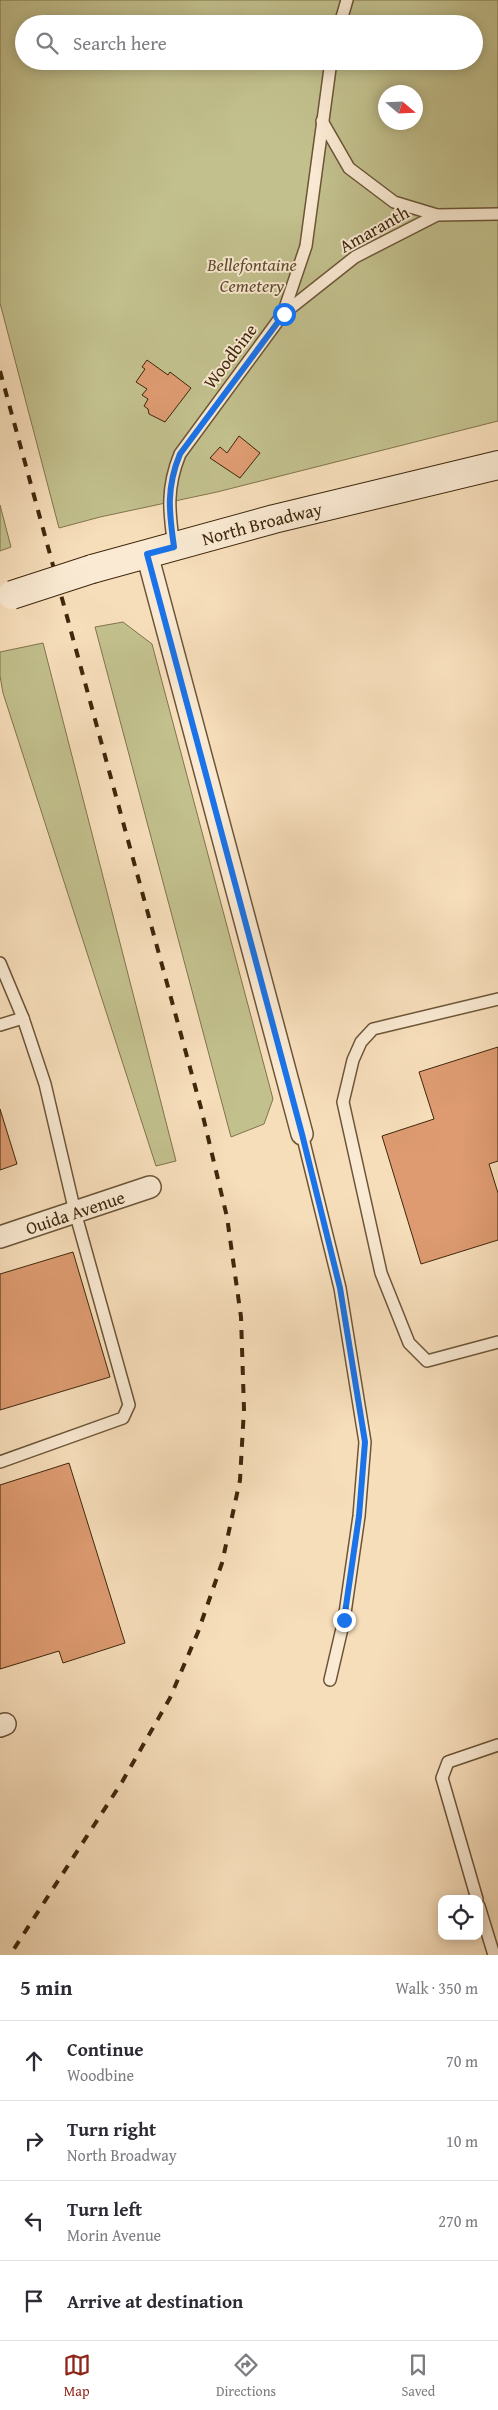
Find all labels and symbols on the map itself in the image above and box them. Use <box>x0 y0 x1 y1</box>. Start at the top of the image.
north arrow <box>378 85 423 130</box>
street label: Amaranth <box>334 199 414 259</box>
park label: Bellefontaine Cemetery <box>206 251 297 299</box>
route start <box>273 303 296 326</box>
street label: Woodbine <box>196 318 264 394</box>
street label: North Broadway <box>199 494 325 552</box>
street label: Ouida Avenue <box>22 1183 128 1241</box>
route end <box>333 1609 356 1632</box>

